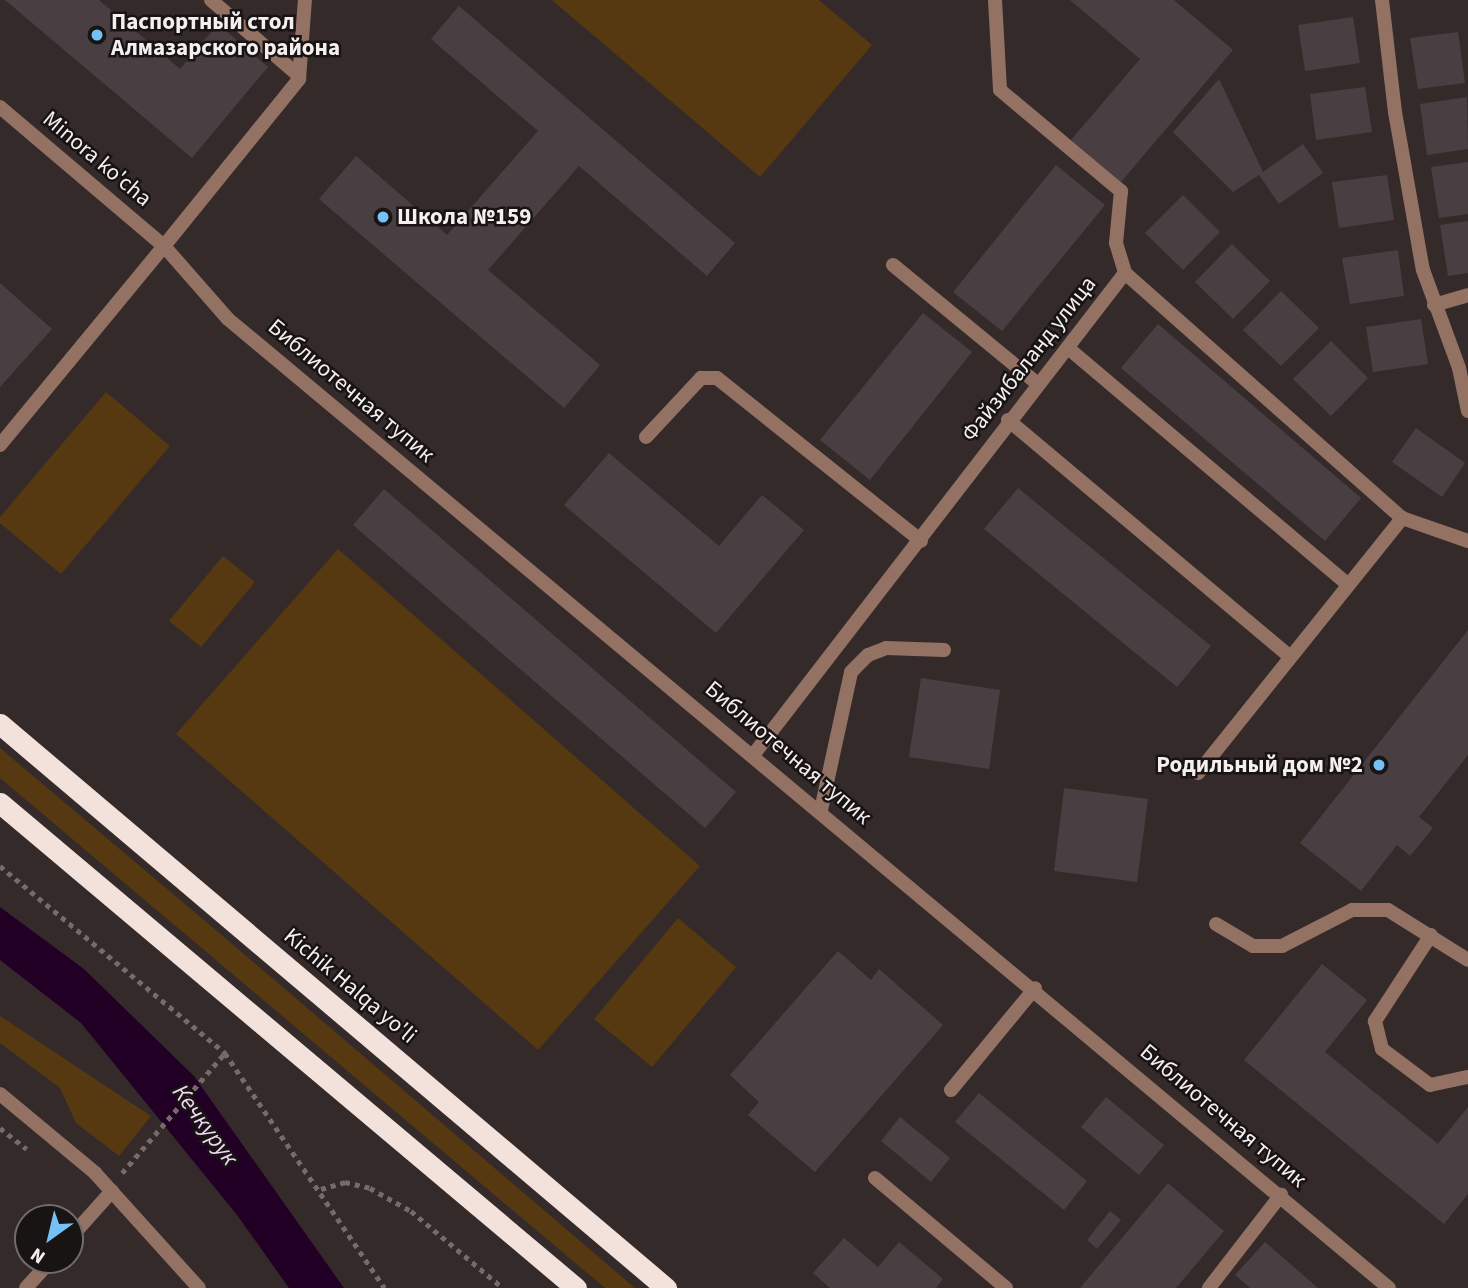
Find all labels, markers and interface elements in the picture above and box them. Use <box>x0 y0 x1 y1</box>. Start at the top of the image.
place label: Паспортный стол Алмазарского района <box>111 8 340 62</box>
marker: Паспортный стол Алмазарского района <box>89 27 105 43</box>
street label: Minora ko'cha <box>37 106 157 212</box>
place label: Школа №159 <box>397 203 531 231</box>
marker: Школа №159 <box>375 209 391 225</box>
street label: Файзибаланд улица <box>956 271 1102 447</box>
street label: Библиотечная тупик <box>262 313 440 469</box>
street label: Библиотечная тупик <box>699 675 877 831</box>
place label: Родильный дом №2 <box>1156 751 1363 779</box>
marker: Родильный дом №2 <box>1369 755 1389 775</box>
street label: Kichik Halqa yo'li <box>278 922 422 1050</box>
street label: Библиотечная тупик <box>1134 1038 1312 1194</box>
water label: Кечкурук <box>166 1079 244 1171</box>
north arrow <box>14 1204 84 1274</box>
text: N <box>25 1240 51 1270</box>

